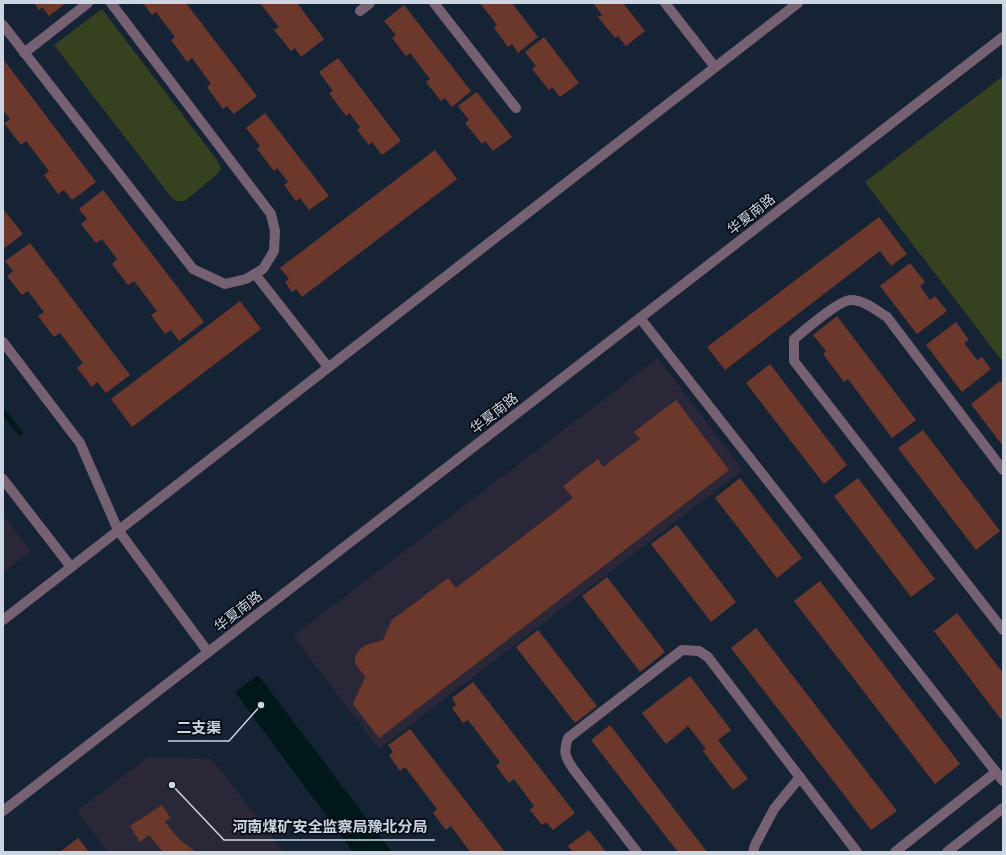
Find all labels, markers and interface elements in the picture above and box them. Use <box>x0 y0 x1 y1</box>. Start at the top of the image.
street label: 华夏南路 <box>723 190 779 238</box>
street label: 华夏南路 <box>466 389 522 437</box>
street label: 华夏南路 <box>210 587 266 635</box>
callout: 二支渠 <box>168 714 229 741</box>
text: 二支渠 <box>176 718 222 737</box>
callout: 河南煤矿安全监察局豫北分局 <box>224 813 435 840</box>
text: 河南煤矿安全监察局豫北分局 <box>232 817 428 836</box>

